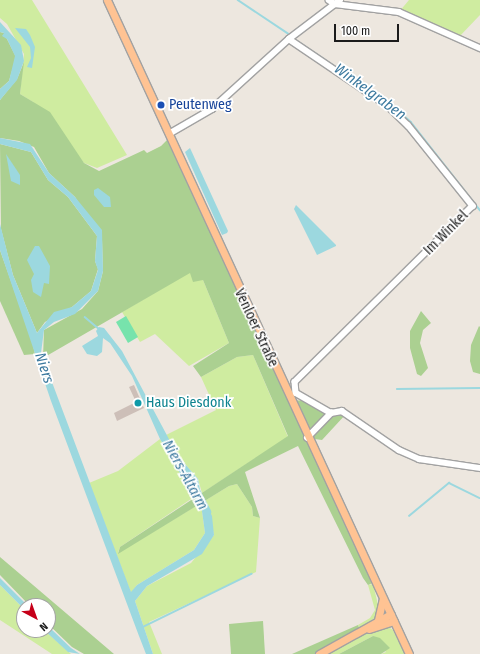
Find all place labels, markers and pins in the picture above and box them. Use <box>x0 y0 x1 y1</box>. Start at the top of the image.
place label: Peutenweg <box>169 97 231 113</box>
marker: Peutenweg <box>156 100 166 110</box>
place label: Haus Diesdonk <box>146 395 231 411</box>
marker: Haus Diesdonk <box>133 398 143 408</box>

